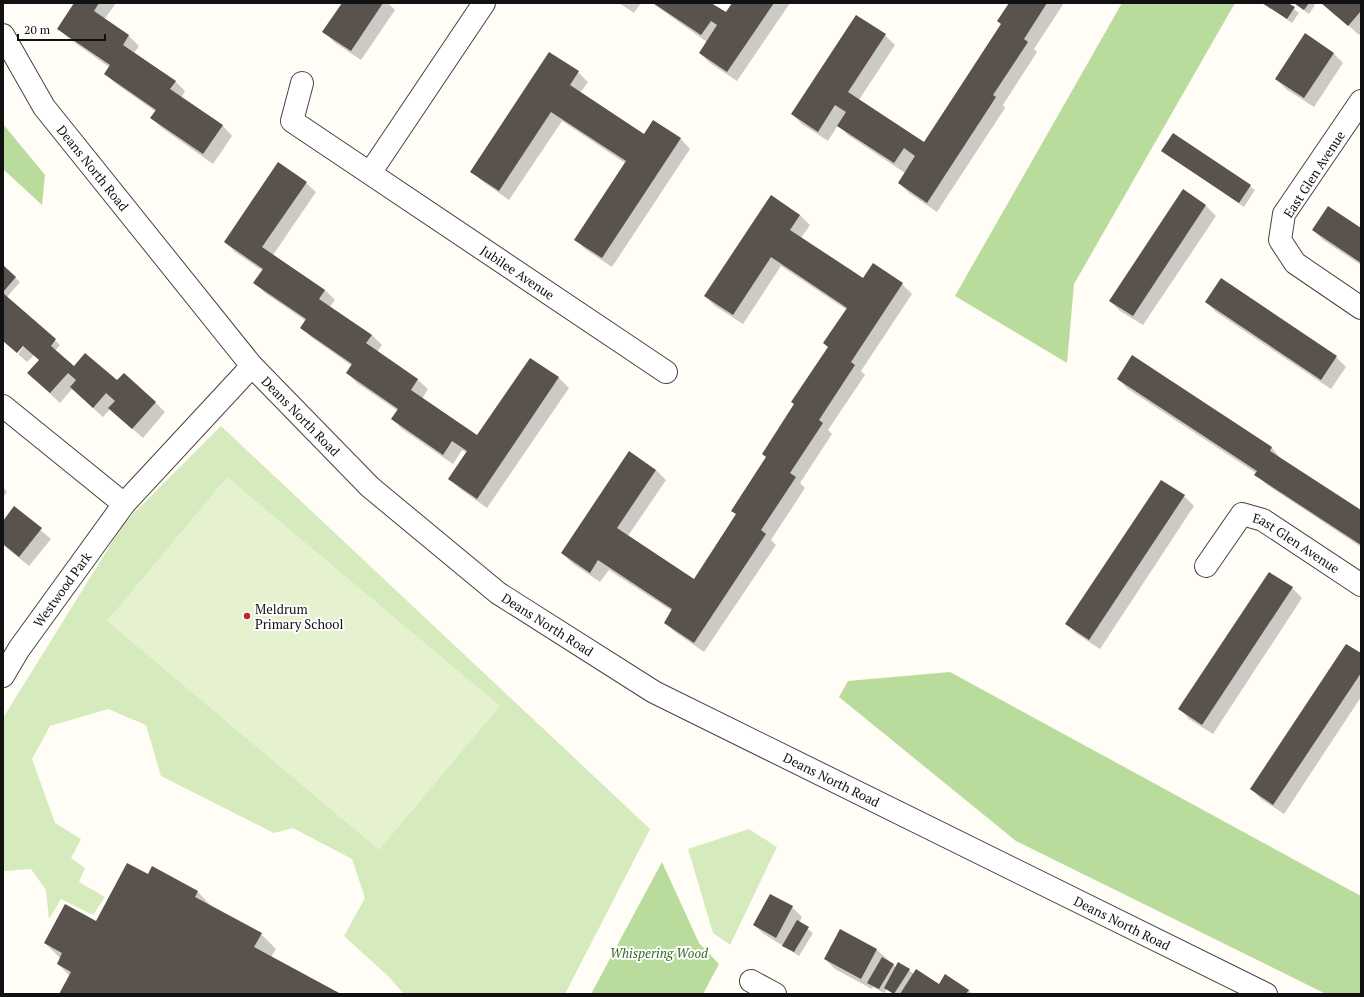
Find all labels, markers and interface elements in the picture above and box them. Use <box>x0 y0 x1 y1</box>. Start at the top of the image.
scale bar <box>18 16 105 42</box>
text: 20 m <box>24 22 51 37</box>
street label: Deans North Road <box>53 121 133 215</box>
street label: East Glen Avenue <box>1279 127 1349 221</box>
street label: Jubilee Avenue <box>477 241 558 304</box>
street label: Deans North Road <box>258 372 344 460</box>
street label: East Glen Avenue <box>1251 509 1343 577</box>
street label: Westwood Park <box>29 548 96 630</box>
street label: Deans North Road <box>498 589 597 660</box>
place label: Meldrum Primary School <box>255 600 343 633</box>
marker: Meldrum Primary School <box>242 611 252 621</box>
street label: Deans North Road <box>780 748 883 811</box>
street label: Deans North Road <box>1071 892 1173 954</box>
park label: Whispering Wood <box>610 944 709 962</box>

